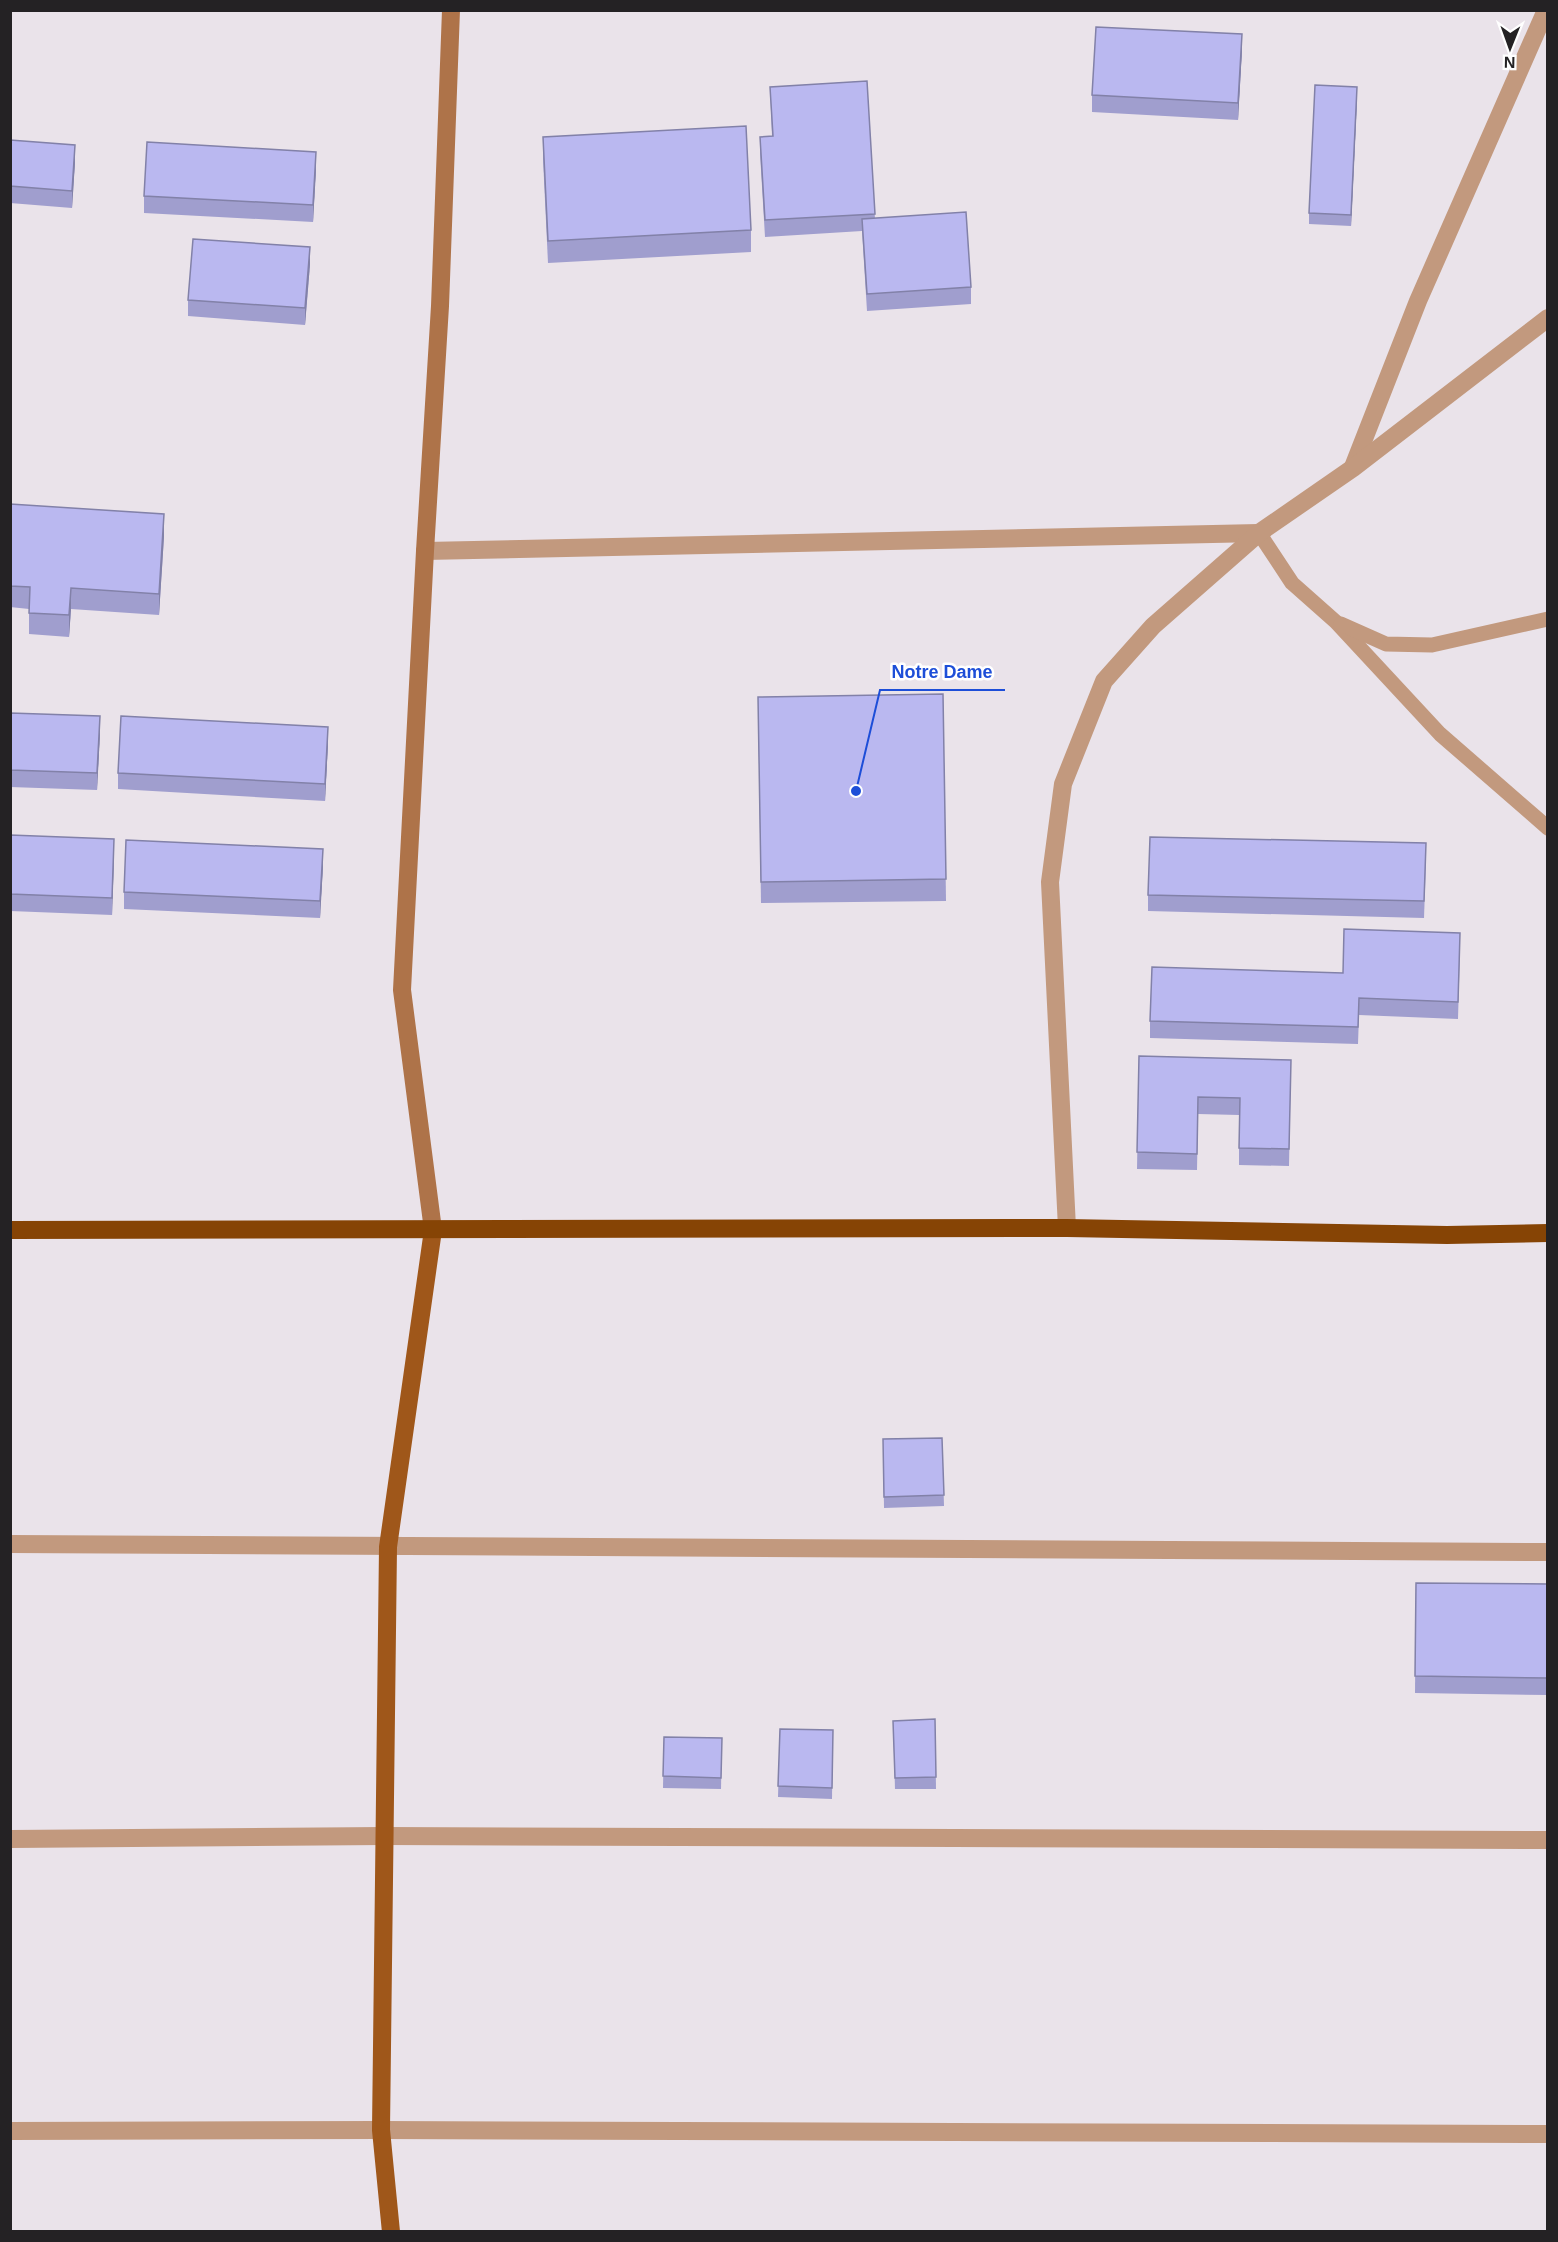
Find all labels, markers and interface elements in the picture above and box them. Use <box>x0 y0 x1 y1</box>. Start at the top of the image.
north arrow <box>1480 18 1540 78</box>
text: N <box>1504 54 1516 71</box>
callout: Notre Dame <box>880 654 1005 690</box>
text: Notre Dame <box>891 662 993 682</box>

